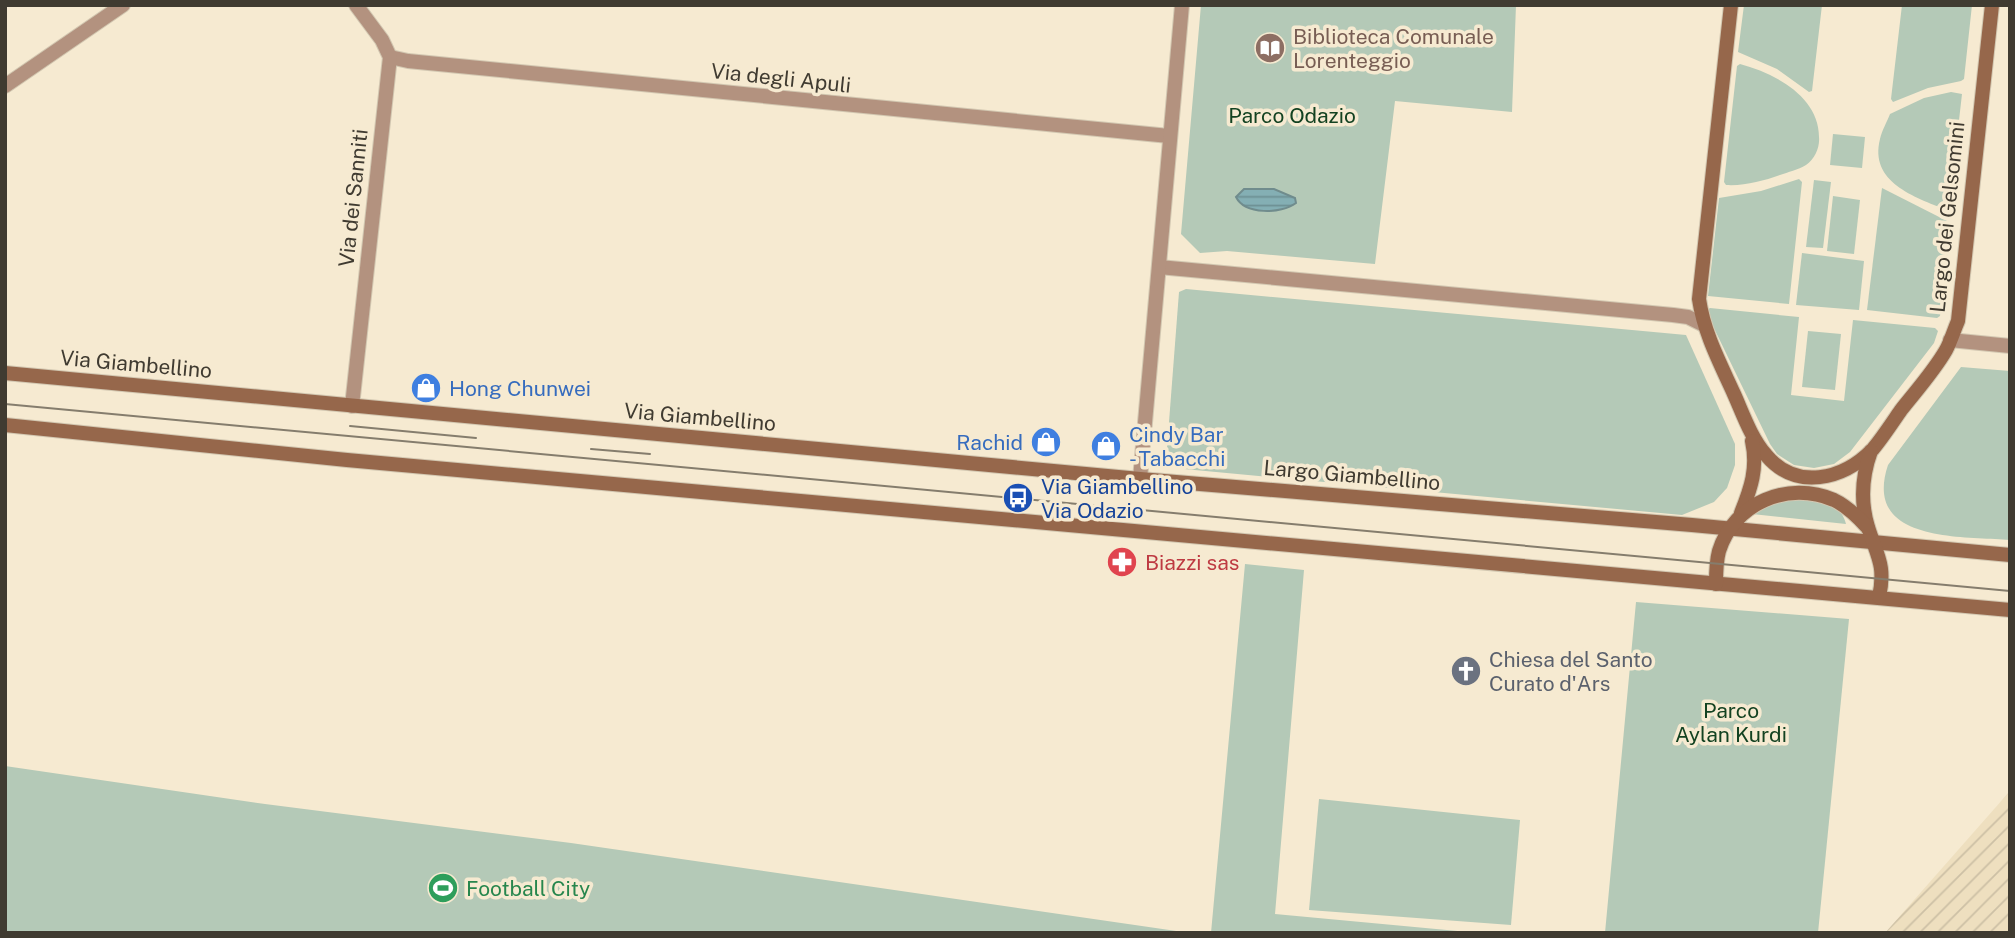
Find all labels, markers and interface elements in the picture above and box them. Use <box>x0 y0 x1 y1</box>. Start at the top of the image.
place label: Biblioteca Comunale Lorenteggio <box>1293 24 1494 73</box>
library icon: Biblioteca Comunale Lorenteggio <box>1253 31 1287 65</box>
street label: Via degli Apuli <box>710 58 852 98</box>
park label: Parco Odazio <box>1228 103 1356 128</box>
street label: Largo dei Gelsomini <box>1925 120 1969 314</box>
street label: Via dei Sanniti <box>333 128 373 268</box>
street label: Via Giambellino <box>59 345 213 383</box>
shop icon: Hong Chunwei <box>409 371 443 405</box>
place label: Hong Chunwei <box>449 376 591 401</box>
street label: Via Giambellino <box>623 398 777 436</box>
place label: Cindy Bar - Tabacchi <box>1129 422 1225 471</box>
shop icon: Rachid <box>1029 425 1063 459</box>
shop icon: Cindy Bar - Tabacchi <box>1089 429 1123 463</box>
place label: Rachid <box>956 430 1023 455</box>
street label: Largo Giambellino <box>1263 455 1441 495</box>
place label: Via Giambellino Via Odazio <box>1041 474 1193 523</box>
bus stop icon: Via Giambellino Via Odazio <box>1001 481 1035 515</box>
pharmacy icon: Biazzi sas <box>1105 545 1139 579</box>
place label: Biazzi sas <box>1145 550 1239 575</box>
place label: Chiesa del Santo Curato d'Ars <box>1489 647 1653 696</box>
church icon: Chiesa del Santo Curato d'Ars <box>1449 654 1483 688</box>
park label: Parco Aylan Kurdi <box>1675 698 1787 747</box>
sports icon: Football City <box>426 871 460 905</box>
place label: Football City <box>466 876 590 901</box>

